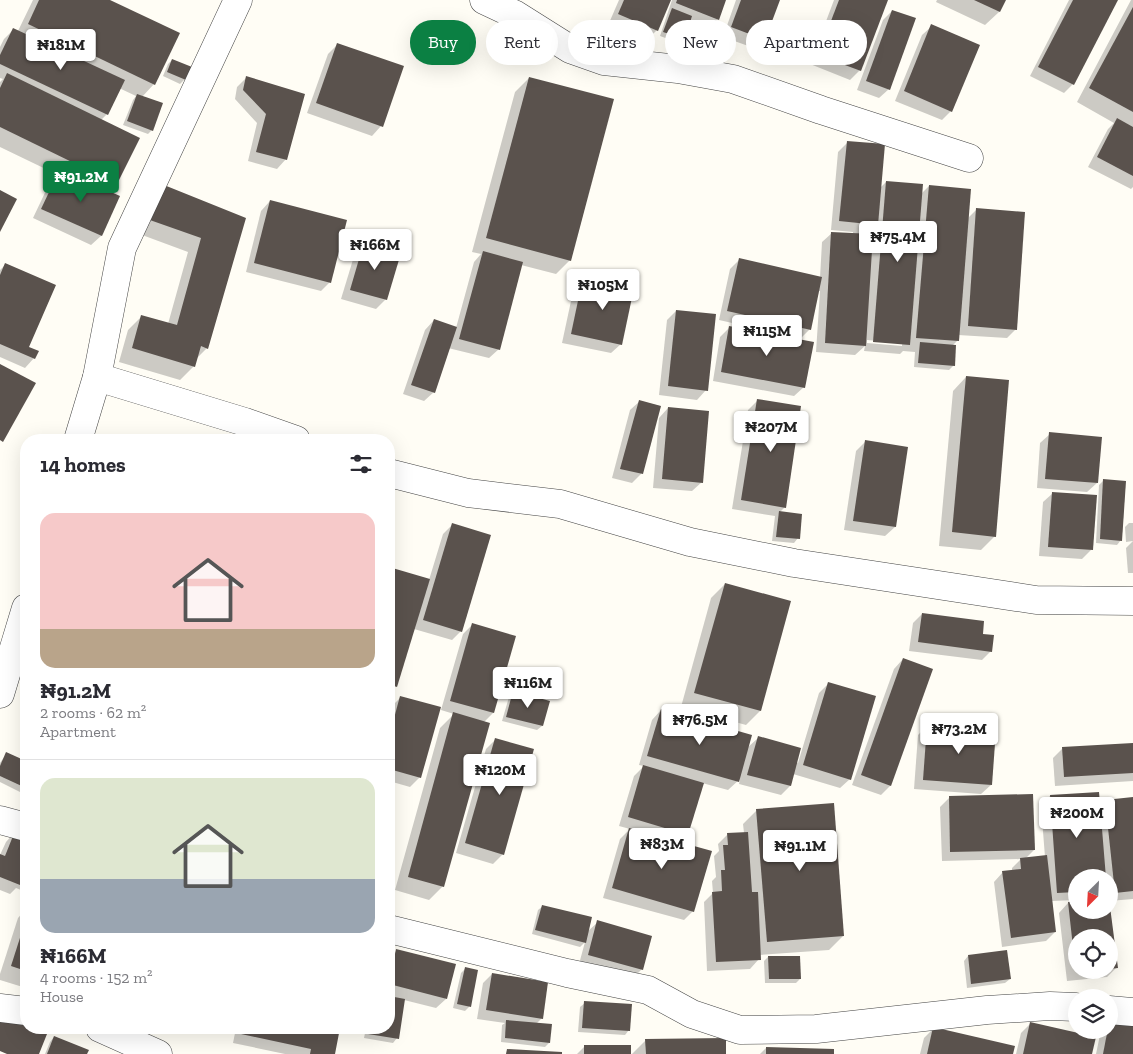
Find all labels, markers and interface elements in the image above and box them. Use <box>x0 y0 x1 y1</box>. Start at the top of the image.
chip: Buy <box>410 20 476 65</box>
chip: Rent <box>486 20 558 65</box>
chip: Filters <box>568 20 655 65</box>
chip: New <box>665 20 736 65</box>
chip: Apartment <box>746 20 867 65</box>
pin: ₦181M <box>26 28 96 71</box>
text: ₦181M <box>37 35 85 54</box>
pin: ₦91.2M <box>40 160 122 203</box>
text: ₦91.2M <box>54 167 108 186</box>
pin: ₦75.4M <box>857 220 939 263</box>
text: ₦75.4M <box>870 227 926 246</box>
pin: ₦166M <box>340 228 410 271</box>
text: ₦166M <box>350 235 400 254</box>
pin: ₦105M <box>568 268 638 311</box>
text: ₦105M <box>578 275 628 294</box>
pin: ₦115M <box>732 314 802 357</box>
text: ₦115M <box>743 321 791 340</box>
pin: ₦207M <box>736 410 806 453</box>
text: ₦207M <box>745 417 797 436</box>
icon: filters <box>347 450 375 478</box>
text: 14 homes <box>40 452 126 477</box>
icon: home <box>163 545 253 635</box>
pin: ₦116M <box>493 666 563 709</box>
text: ₦116M <box>504 673 552 692</box>
text: ₦91.2M <box>40 678 111 703</box>
text: 2 rooms · 62 m² <box>40 703 146 722</box>
pin: ₦76.5M <box>659 704 741 746</box>
text: ₦76.5M <box>672 710 728 729</box>
pin: ₦73.2M <box>918 712 1000 755</box>
text: ₦73.2M <box>931 719 987 738</box>
text: Apartment <box>40 722 116 741</box>
pin: ₦120M <box>465 754 535 796</box>
text: ₦120M <box>474 760 526 779</box>
pin: ₦200M <box>1042 796 1112 839</box>
text: ₦200M <box>1050 803 1104 822</box>
icon: home <box>163 811 253 901</box>
pin: ₦83M <box>632 828 692 870</box>
pin: ₦91.1M <box>759 830 841 872</box>
text: ₦83M <box>640 834 684 853</box>
text: ₦91.1M <box>774 836 826 855</box>
north arrow <box>1068 869 1118 919</box>
map controls <box>1068 869 1118 1039</box>
button: locate <box>1068 929 1118 979</box>
text: ₦166M <box>40 943 106 968</box>
text: 4 rooms · 152 m² <box>40 968 153 987</box>
text: House <box>40 987 83 1006</box>
button: layers <box>1068 989 1118 1039</box>

